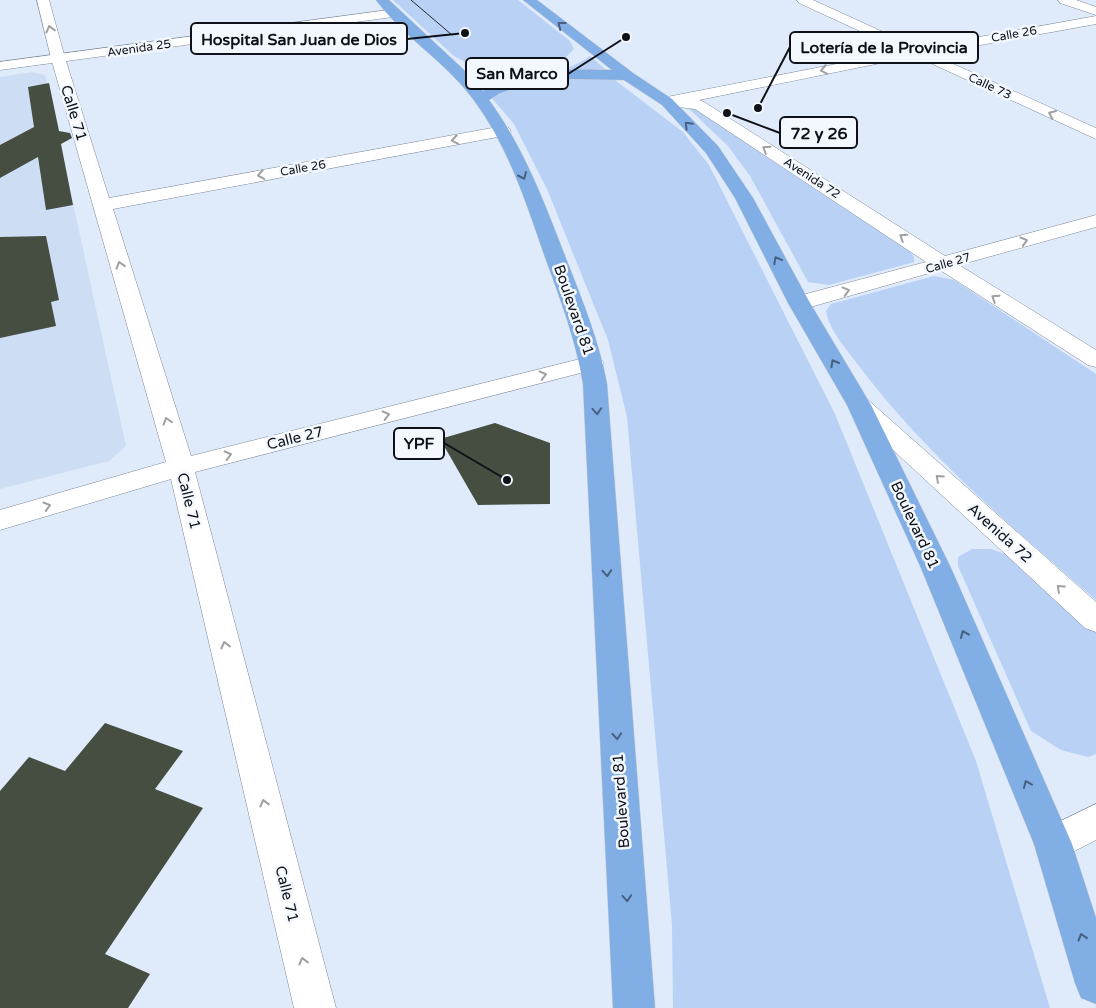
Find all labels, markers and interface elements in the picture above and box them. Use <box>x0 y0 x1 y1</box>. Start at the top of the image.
one-way arrow <box>558 22 567 30</box>
callout: Hospital San Juan de Dios <box>191 23 407 54</box>
street label: Calle 26 <box>990 23 1038 45</box>
one-way arrow <box>46 26 56 34</box>
text: Hospital San Juan de Dios <box>201 30 397 50</box>
callout: Lotería de la Provincia <box>790 32 978 63</box>
street label: Avenida 25 <box>106 37 172 59</box>
text: Lotería de la Provincia <box>800 38 968 58</box>
callout: San Marco <box>466 58 568 89</box>
text: San Marco <box>476 64 558 84</box>
one-way arrow <box>820 65 829 75</box>
street label: Calle 73 <box>966 70 1014 102</box>
street label: Calle 71 <box>57 83 91 143</box>
one-way arrow <box>1048 109 1057 120</box>
callout: 72 y 26 <box>780 117 857 148</box>
one-way arrow <box>685 121 694 130</box>
text: 72 y 26 <box>790 124 848 144</box>
one-way arrow <box>451 134 460 144</box>
one-way arrow <box>763 145 772 155</box>
street label: Avenida 72 <box>781 155 843 201</box>
street label: Calle 26 <box>279 157 327 179</box>
one-way arrow <box>257 170 265 180</box>
one-way arrow <box>516 171 527 180</box>
one-way arrow <box>899 234 908 244</box>
one-way arrow <box>1019 237 1028 247</box>
street label: Calle 27 <box>924 250 972 276</box>
one-way arrow <box>773 256 783 265</box>
one-way arrow <box>116 261 126 270</box>
street label: Boulevard 81 <box>550 262 598 358</box>
one-way arrow <box>841 286 849 296</box>
one-way arrow <box>992 294 1001 304</box>
one-way arrow <box>830 360 840 369</box>
one-way arrow <box>539 370 548 381</box>
one-way arrow <box>591 408 602 416</box>
one-way arrow <box>381 411 389 421</box>
one-way arrow <box>163 417 173 425</box>
street label: Calle 27 <box>265 422 325 454</box>
callout: YPF <box>394 428 444 459</box>
text: YPF <box>404 434 435 454</box>
one-way arrow <box>224 451 232 461</box>
street label: Calle 71 <box>173 471 205 531</box>
one-way arrow <box>936 475 945 484</box>
street label: Boulevard 81 <box>887 478 943 572</box>
street label: Avenida 72 <box>964 499 1036 567</box>
one-way arrow <box>42 502 50 512</box>
one-way arrow <box>601 570 612 578</box>
one-way arrow <box>1056 584 1065 593</box>
one-way arrow <box>960 630 970 639</box>
one-way arrow <box>220 641 231 650</box>
one-way arrow <box>612 732 623 740</box>
street label: Boulevard 81 <box>609 753 633 849</box>
one-way arrow <box>1023 780 1034 789</box>
one-way arrow <box>259 798 270 807</box>
street label: Calle 71 <box>271 864 303 924</box>
one-way arrow <box>622 894 633 902</box>
one-way arrow <box>1077 933 1087 941</box>
one-way arrow <box>298 956 309 965</box>

